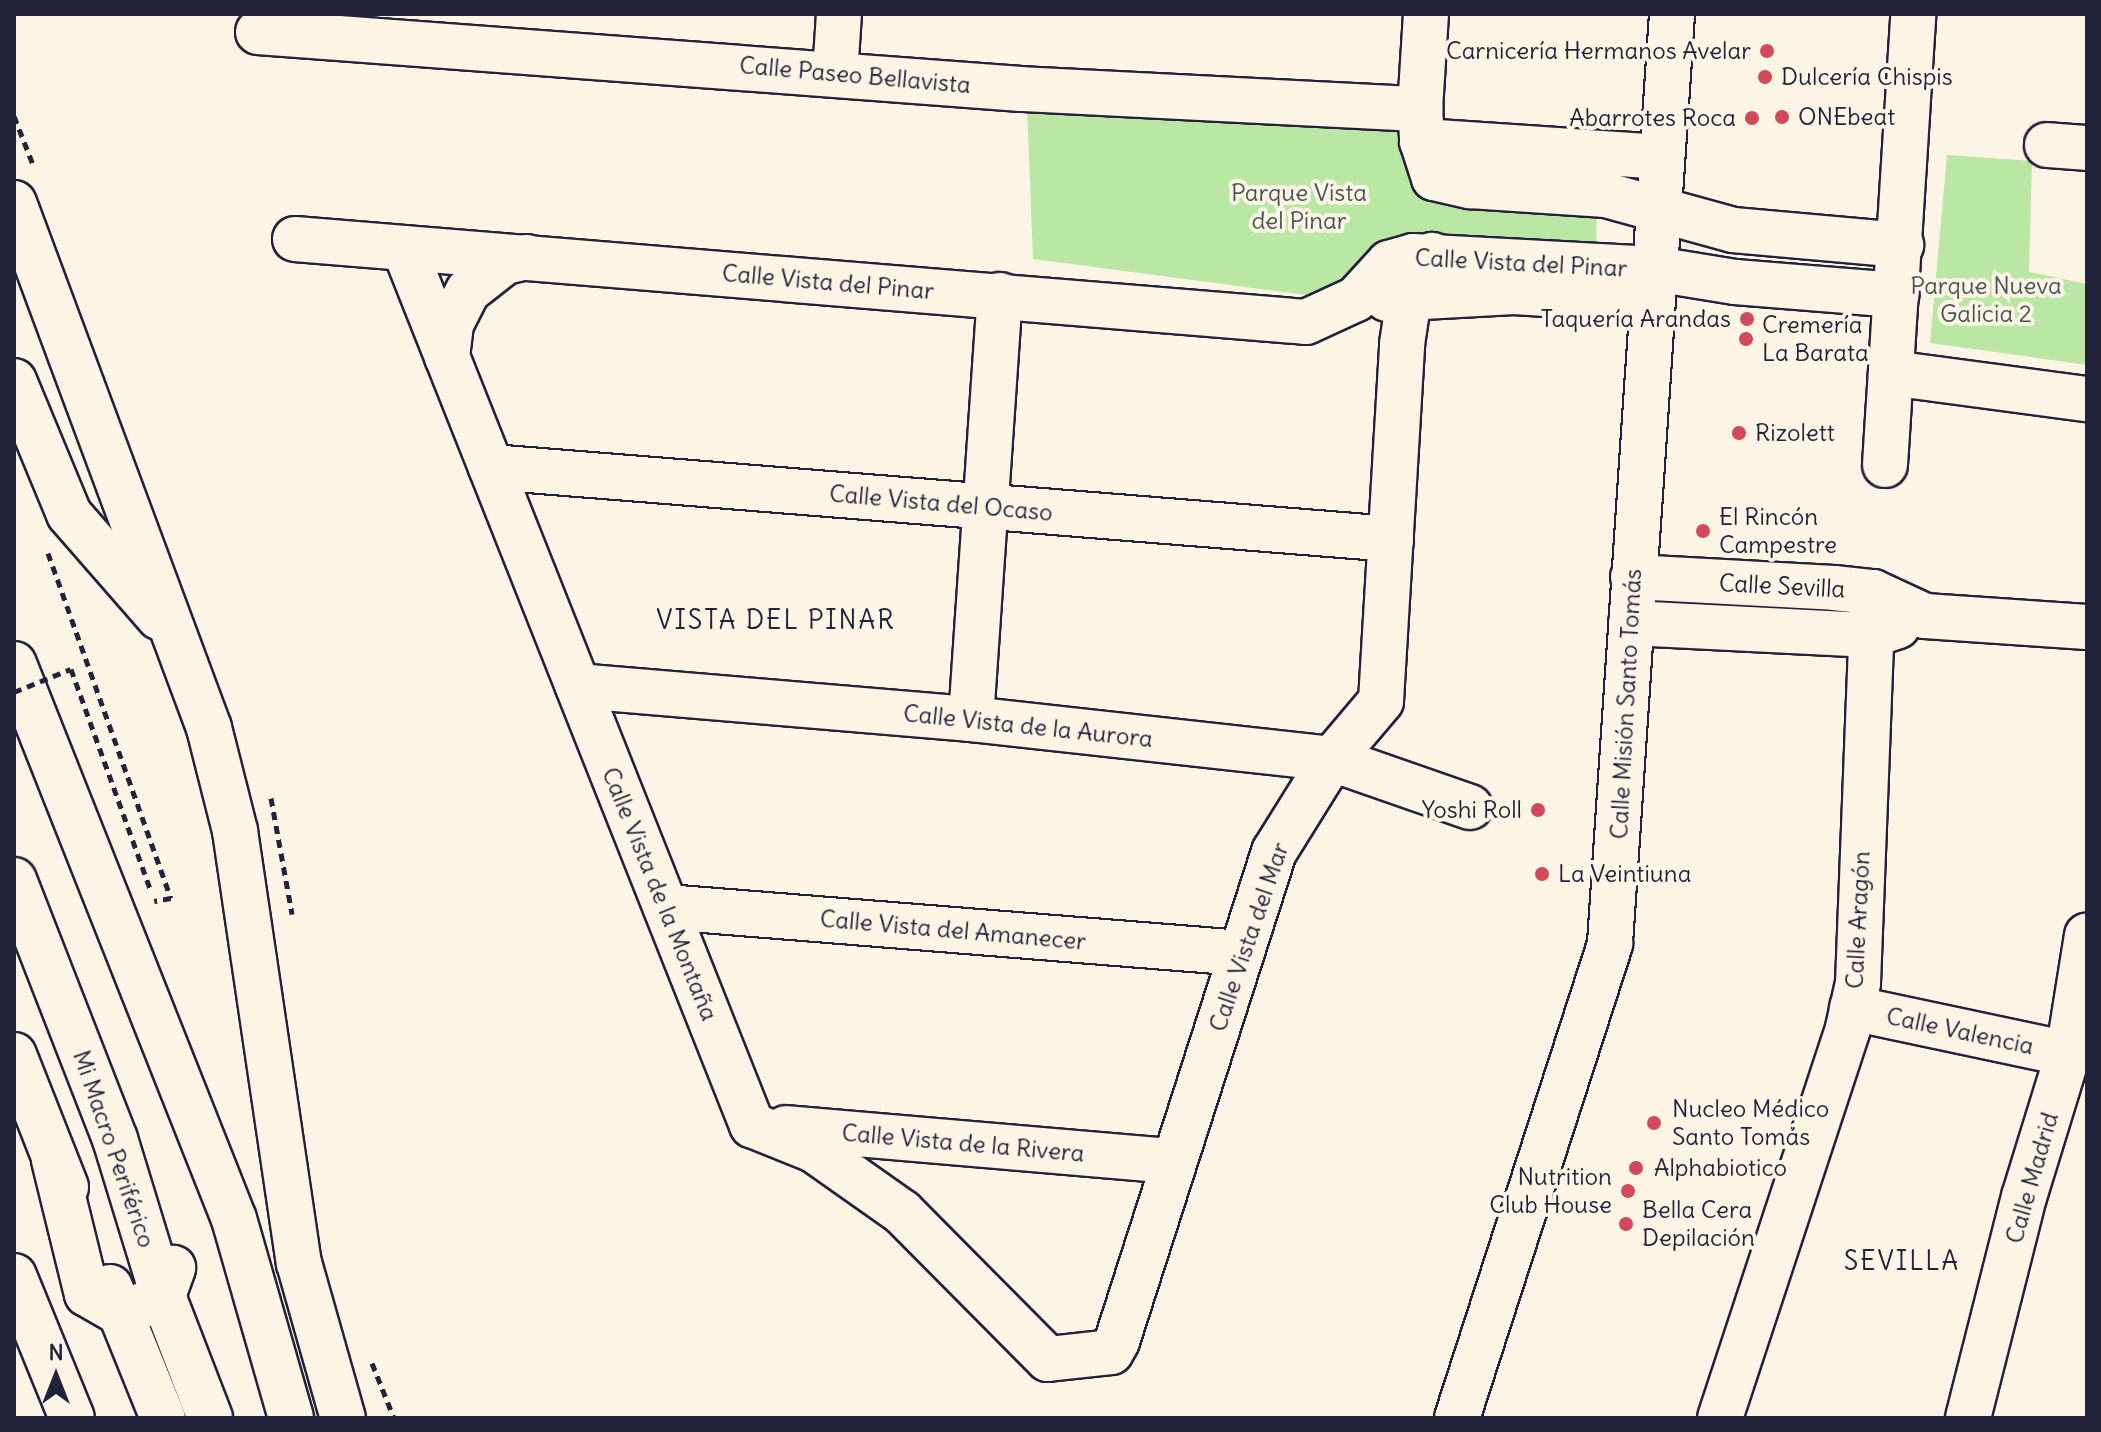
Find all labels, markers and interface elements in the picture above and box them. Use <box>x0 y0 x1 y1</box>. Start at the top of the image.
place label: Carnicería Hermanos Avelar <box>1446 37 1751 65</box>
marker: Carnicería Hermanos Avelar <box>1758 42 1776 60</box>
street label: Calle Paseo Bellavista <box>738 51 972 99</box>
place label: Dulcería Chispis <box>1781 63 1953 91</box>
marker: Dulcería Chispis <box>1756 68 1774 86</box>
place label: ONEbeat <box>1798 103 1895 131</box>
place label: Abarrotes Roca <box>1569 104 1736 132</box>
marker: ONEbeat <box>1773 108 1791 126</box>
marker: Abarrotes Roca <box>1743 109 1761 127</box>
park label: Parque Vista del Pinar <box>1231 179 1367 235</box>
street label: Calle Vista del Pinar <box>1414 243 1628 283</box>
street label: Calle Vista del Pinar <box>721 258 935 306</box>
park label: Parque Nueva Galicia 2 <box>1910 272 2062 328</box>
place label: Taquería Arandas <box>1540 305 1731 333</box>
marker: Taquería Arandas <box>1738 310 1756 328</box>
place label: Cremería La Barata <box>1762 311 1869 367</box>
marker: Cremería La Barata <box>1737 330 1755 348</box>
place label: Rizolett <box>1755 419 1835 447</box>
marker: Rizolett <box>1730 424 1748 442</box>
street label: Calle Vista del Ocaso <box>828 479 1054 527</box>
place label: El Rincón Campestre <box>1719 503 1837 559</box>
marker: El Rincón Campestre <box>1694 522 1712 540</box>
street label: Calle Misión Santo Tomás <box>1605 568 1647 840</box>
street label: Calle Sevilla <box>1718 568 1846 604</box>
district label: VISTA DEL PINAR <box>656 604 896 636</box>
street label: Calle Vista de la Aurora <box>902 699 1154 753</box>
street label: Calle Vista de la Montaña <box>596 763 724 1025</box>
place label: Yoshi Roll <box>1422 796 1522 824</box>
marker: Yoshi Roll <box>1529 801 1547 819</box>
street label: Calle Vista del Mar <box>1203 839 1295 1035</box>
street label: Calle Aragón <box>1840 850 1876 990</box>
place label: La Veintiuna <box>1558 860 1691 888</box>
marker: La Veintiuna <box>1533 865 1551 883</box>
street label: Calle Vista del Amanecer <box>819 904 1087 956</box>
street label: Calle Valencia <box>1884 1001 2036 1061</box>
street label: Mi Macro Periférico <box>67 1047 161 1251</box>
place label: Nucleo Médico Santo Tomás <box>1672 1095 1829 1151</box>
street label: Calle Madrid <box>2000 1109 2064 1247</box>
marker: Nucleo Médico Santo Tomás <box>1643 1112 1665 1134</box>
street label: Calle Vista de la Rivera <box>841 1118 1085 1168</box>
place label: Alphabiotico <box>1654 1154 1787 1182</box>
marker: Alphabiotico <box>1625 1157 1647 1179</box>
place label: Nutrition Club House <box>1489 1163 1612 1219</box>
marker: Nutrition Club House <box>1619 1182 1637 1200</box>
place label: Bella Cera Depilación <box>1642 1196 1755 1252</box>
marker: Bella Cera Depilación <box>1617 1215 1635 1233</box>
district label: SEVILLA <box>1844 1245 1960 1277</box>
north arrow <box>16 1336 96 1416</box>
text: N <box>48 1338 64 1366</box>

